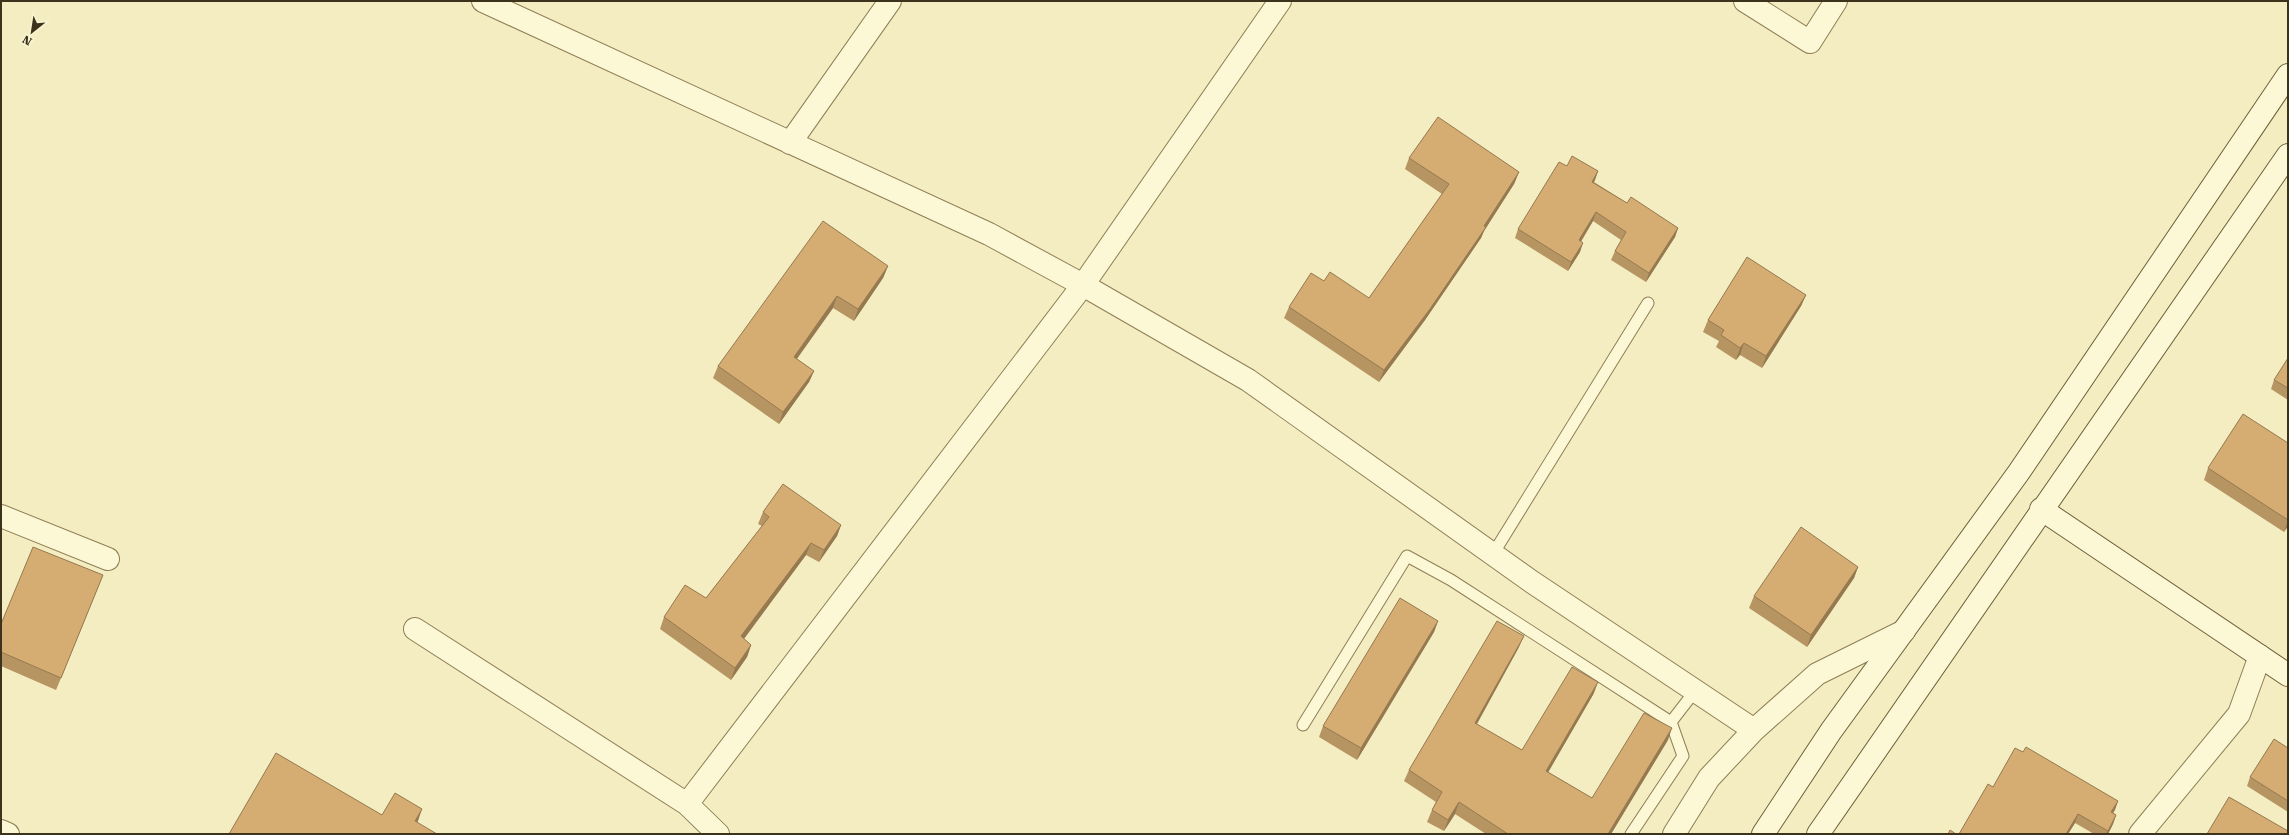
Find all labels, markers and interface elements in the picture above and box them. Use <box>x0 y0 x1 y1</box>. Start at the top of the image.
north arrow <box>12 12 52 52</box>
text: N <box>20 32 34 48</box>

